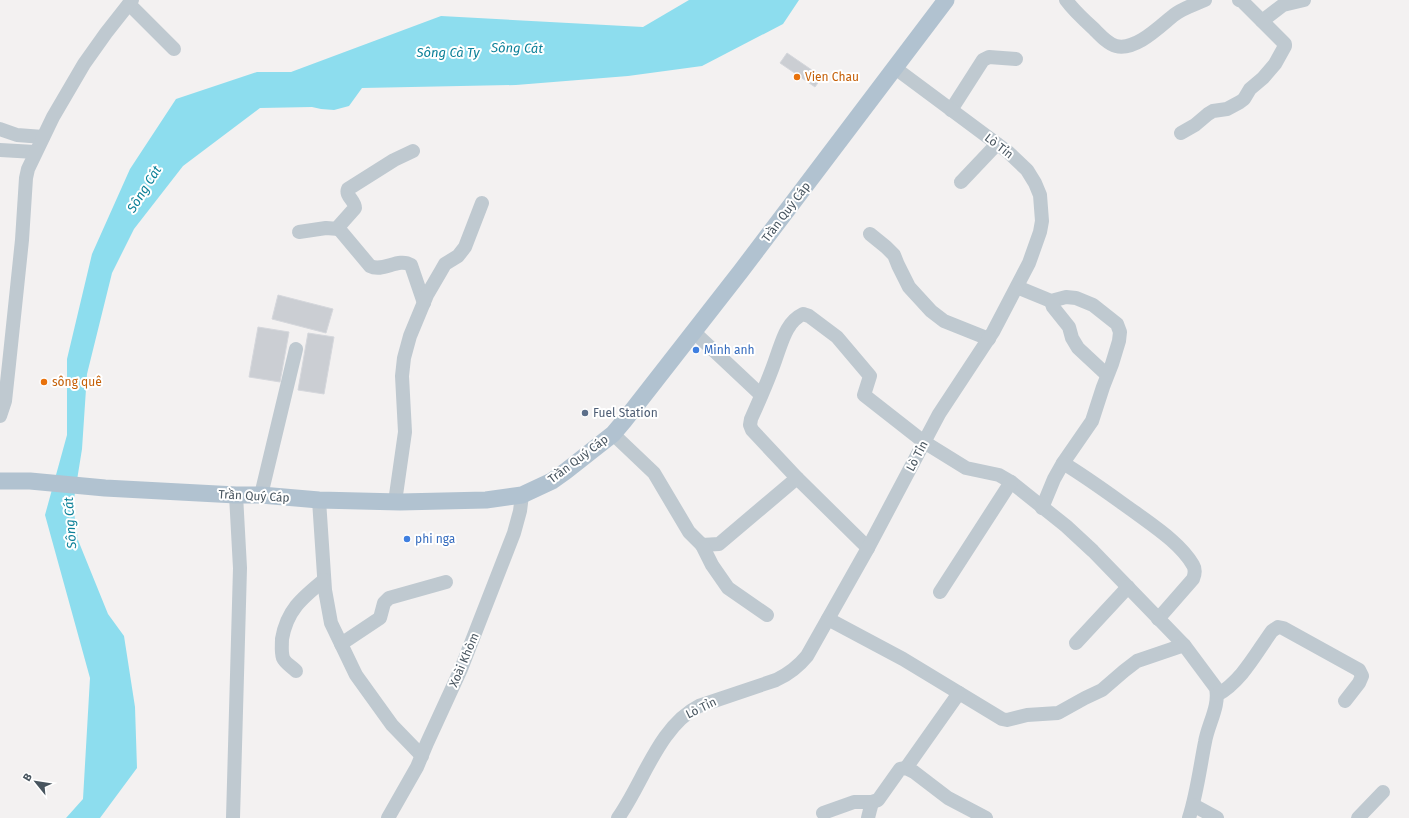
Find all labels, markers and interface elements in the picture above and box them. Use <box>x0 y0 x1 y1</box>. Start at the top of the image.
water label: Sông Cát <box>490 40 543 56</box>
water label: Sông Cà Ty <box>415 45 480 60</box>
place label: Vien Chau <box>805 70 859 84</box>
marker: Vien Chau <box>792 72 802 82</box>
street label: Lò Tỉn <box>982 130 1016 162</box>
water label: Sông Cát <box>123 163 164 216</box>
street label: Trần Quý Cáp <box>758 179 813 245</box>
place label: Minh anh <box>704 343 755 357</box>
marker: Minh anh <box>691 345 701 355</box>
place label: sông quê <box>52 375 102 389</box>
marker: sông quê <box>39 377 49 387</box>
place label: Fuel Station <box>593 406 658 420</box>
marker: Fuel Station <box>580 408 590 418</box>
street label: Trần Quý Cáp <box>545 431 611 486</box>
street label: Lò Tỉn <box>903 438 931 474</box>
street label: Trần Quý Cáp <box>218 486 290 505</box>
water label: Sông Cát <box>61 496 79 550</box>
place label: phi nga <box>415 532 455 546</box>
marker: phi nga <box>402 534 412 544</box>
street label: Xoài Khòm <box>446 631 482 689</box>
street label: Lò Tỉn <box>683 695 719 721</box>
north arrow <box>16 762 56 802</box>
text: B <box>20 771 35 783</box>

